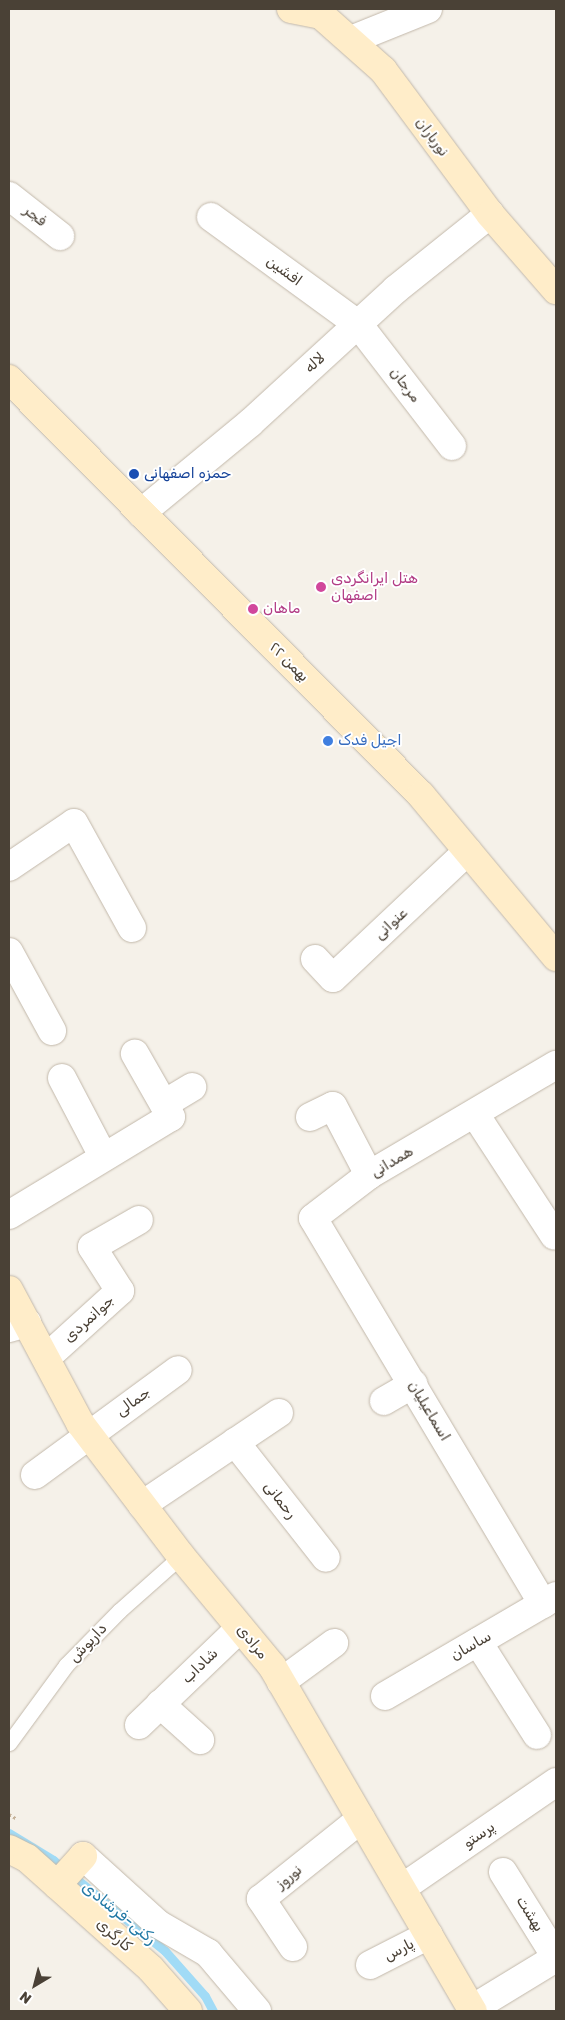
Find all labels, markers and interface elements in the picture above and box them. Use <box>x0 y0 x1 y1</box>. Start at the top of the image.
street label: نورباران <box>411 114 453 160</box>
street label: فجر <box>20 201 50 231</box>
street label: افشین <box>263 252 305 290</box>
street label: لاله <box>301 349 329 377</box>
street label: مرجان <box>386 364 424 406</box>
place label: حمزه اصفهانی <box>144 465 231 483</box>
marker: حمزه اصفهانی <box>128 468 140 480</box>
place label: هتل ایرانگردی اصفهان <box>331 569 418 604</box>
marker: هتل ایرانگردی اصفهان <box>315 581 327 593</box>
place label: ماهان <box>263 600 300 618</box>
marker: ماهان <box>247 603 259 615</box>
street label: ۲۲ بهمن <box>265 638 313 686</box>
place label: اجیل فدک <box>338 732 401 750</box>
marker: اجیل فدک <box>322 735 334 747</box>
street label: عنوانی <box>371 904 411 944</box>
street label: همدانی <box>367 1142 417 1182</box>
street label: جوانمردی <box>60 1292 118 1346</box>
street label: اسماعیلیان <box>404 1378 454 1444</box>
street label: جمالی <box>112 1384 154 1420</box>
street label: رحمانی <box>260 1478 300 1522</box>
street label: داریوش <box>65 1620 111 1666</box>
street label: مرادی <box>233 1621 271 1663</box>
street label: ساسان <box>448 1627 494 1665</box>
street label: شاداب <box>178 1644 222 1688</box>
street label: پرستو <box>460 1818 498 1852</box>
street label: نوروز <box>272 1861 306 1893</box>
water label: رکنی-فرشادی <box>78 1877 160 1949</box>
street label: بهشت <box>512 1893 548 1935</box>
street label: کارگری <box>93 1915 135 1955</box>
street label: پارس <box>381 1935 417 1965</box>
north arrow <box>10 1960 60 2010</box>
text: N <box>17 1988 35 2007</box>

